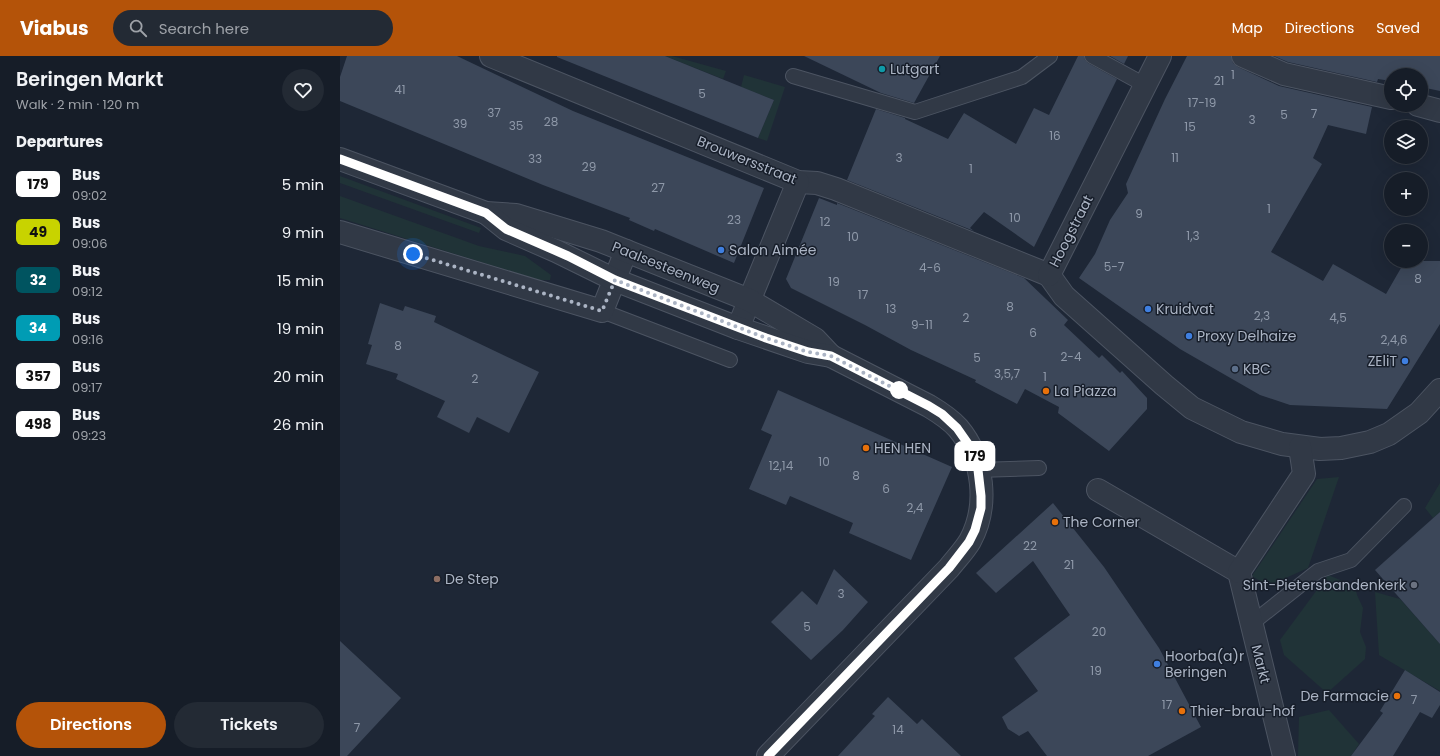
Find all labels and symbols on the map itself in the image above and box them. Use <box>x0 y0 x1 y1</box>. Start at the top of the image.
place label: Lutgart <box>890 59 939 79</box>
marker: Lutgart <box>877 64 887 74</box>
house number: 1 <box>1231 66 1235 83</box>
house number: 21 <box>1214 72 1224 89</box>
house number: 41 <box>394 81 406 98</box>
house number: 5 <box>698 85 706 102</box>
house number: 17-19 <box>1188 94 1216 111</box>
house number: 37 <box>487 104 501 121</box>
house number: 7 <box>1311 105 1318 122</box>
house number: 5 <box>1280 106 1288 123</box>
house number: 3 <box>1248 111 1256 128</box>
house number: 28 <box>544 113 558 130</box>
house number: 39 <box>453 115 467 132</box>
house number: 35 <box>509 117 523 134</box>
house number: 15 <box>1184 118 1196 135</box>
house number: 16 <box>1049 127 1061 144</box>
street label: Brouwersstraat <box>694 131 800 189</box>
house number: 3 <box>895 149 903 166</box>
house number: 11 <box>1171 149 1179 166</box>
house number: 33 <box>528 150 542 167</box>
house number: 29 <box>582 158 596 175</box>
house number: 1 <box>969 160 973 177</box>
house number: 27 <box>651 179 665 196</box>
street label: Hoogstraat <box>1044 191 1098 271</box>
house number: 1 <box>1267 200 1271 217</box>
house number: 9 <box>1135 205 1143 222</box>
house number: 10 <box>1009 209 1021 226</box>
house number: 23 <box>727 211 741 228</box>
house number: 12 <box>820 213 830 230</box>
house number: 1,3 <box>1186 227 1200 244</box>
house number: 10 <box>847 228 859 245</box>
street label: Paalsesteenweg <box>609 236 723 298</box>
place label: Salon Aimée <box>729 240 817 260</box>
your location <box>403 244 423 264</box>
marker: Salon Aimée <box>716 245 726 255</box>
house number: 5-7 <box>1104 258 1125 275</box>
house number: 4-6 <box>919 259 941 276</box>
house number: 8 <box>1414 270 1422 287</box>
house number: 19 <box>828 273 840 290</box>
house number: 17 <box>858 286 869 303</box>
house number: 8 <box>1006 298 1014 315</box>
place label: Kruidvat <box>1156 299 1214 319</box>
house number: 13 <box>886 300 896 317</box>
marker: Kruidvat <box>1143 304 1153 314</box>
house number: 2,3 <box>1254 307 1270 324</box>
house number: 2 <box>963 309 970 326</box>
house number: 4,5 <box>1329 309 1347 326</box>
house number: 9-11 <box>911 316 933 333</box>
house number: 6 <box>1029 324 1037 341</box>
place label: Proxy Delhaize <box>1197 326 1297 346</box>
marker: Proxy Delhaize <box>1184 331 1194 341</box>
house number: 2,4,6 <box>1381 331 1407 348</box>
house number: 8 <box>394 337 402 354</box>
house number: 2-4 <box>1060 348 1082 365</box>
house number: 5 <box>973 349 981 366</box>
place label: ZEliT <box>1368 351 1397 371</box>
marker: ZEliT <box>1400 356 1410 366</box>
place label: KBC <box>1243 359 1271 379</box>
marker: KBC <box>1230 364 1240 374</box>
house number: 3,5,7 <box>994 365 1020 382</box>
house number: 1 <box>1043 368 1047 385</box>
house number: 2 <box>472 370 479 387</box>
unlabelled marker <box>890 381 908 399</box>
place label: La Piazza <box>1054 381 1116 401</box>
marker: La Piazza <box>1041 386 1051 396</box>
place label: HEN HEN <box>874 438 931 458</box>
marker: HEN HEN <box>861 443 871 453</box>
line badge: 179 <box>952 443 998 469</box>
house number: 10 <box>818 453 830 470</box>
house number: 12,14 <box>769 457 794 474</box>
house number: 8 <box>852 467 860 484</box>
house number: 6 <box>882 480 890 497</box>
house number: 2,4 <box>907 499 924 516</box>
place label: The Corner <box>1063 512 1140 532</box>
marker: The Corner <box>1050 517 1060 527</box>
house number: 22 <box>1023 537 1037 554</box>
house number: 21 <box>1064 556 1074 573</box>
place label: De Step <box>445 569 499 589</box>
marker: De Step <box>432 574 442 584</box>
place label: Sint-Pietersbandenkerk <box>1243 575 1407 595</box>
marker: Sint-Pietersbandenkerk <box>1409 580 1419 590</box>
house number: 3 <box>837 585 845 602</box>
house number: 5 <box>803 618 811 635</box>
house number: 20 <box>1092 623 1106 640</box>
street label: Markt <box>1247 643 1275 685</box>
place label: Hoorba(a)r Beringen <box>1165 646 1244 682</box>
marker: Hoorba(a)r Beringen <box>1152 659 1162 669</box>
house number: 19 <box>1090 662 1102 679</box>
place label: De Farmacie <box>1300 686 1389 706</box>
marker: De Farmacie <box>1392 691 1402 701</box>
house number: 7 <box>1411 691 1418 708</box>
house number: 17 <box>1162 696 1173 713</box>
place label: Thier-brau-hof <box>1190 701 1295 721</box>
marker: Thier-brau-hof <box>1177 706 1187 716</box>
house number: 7 <box>354 719 361 736</box>
house number: 14 <box>892 721 904 738</box>

